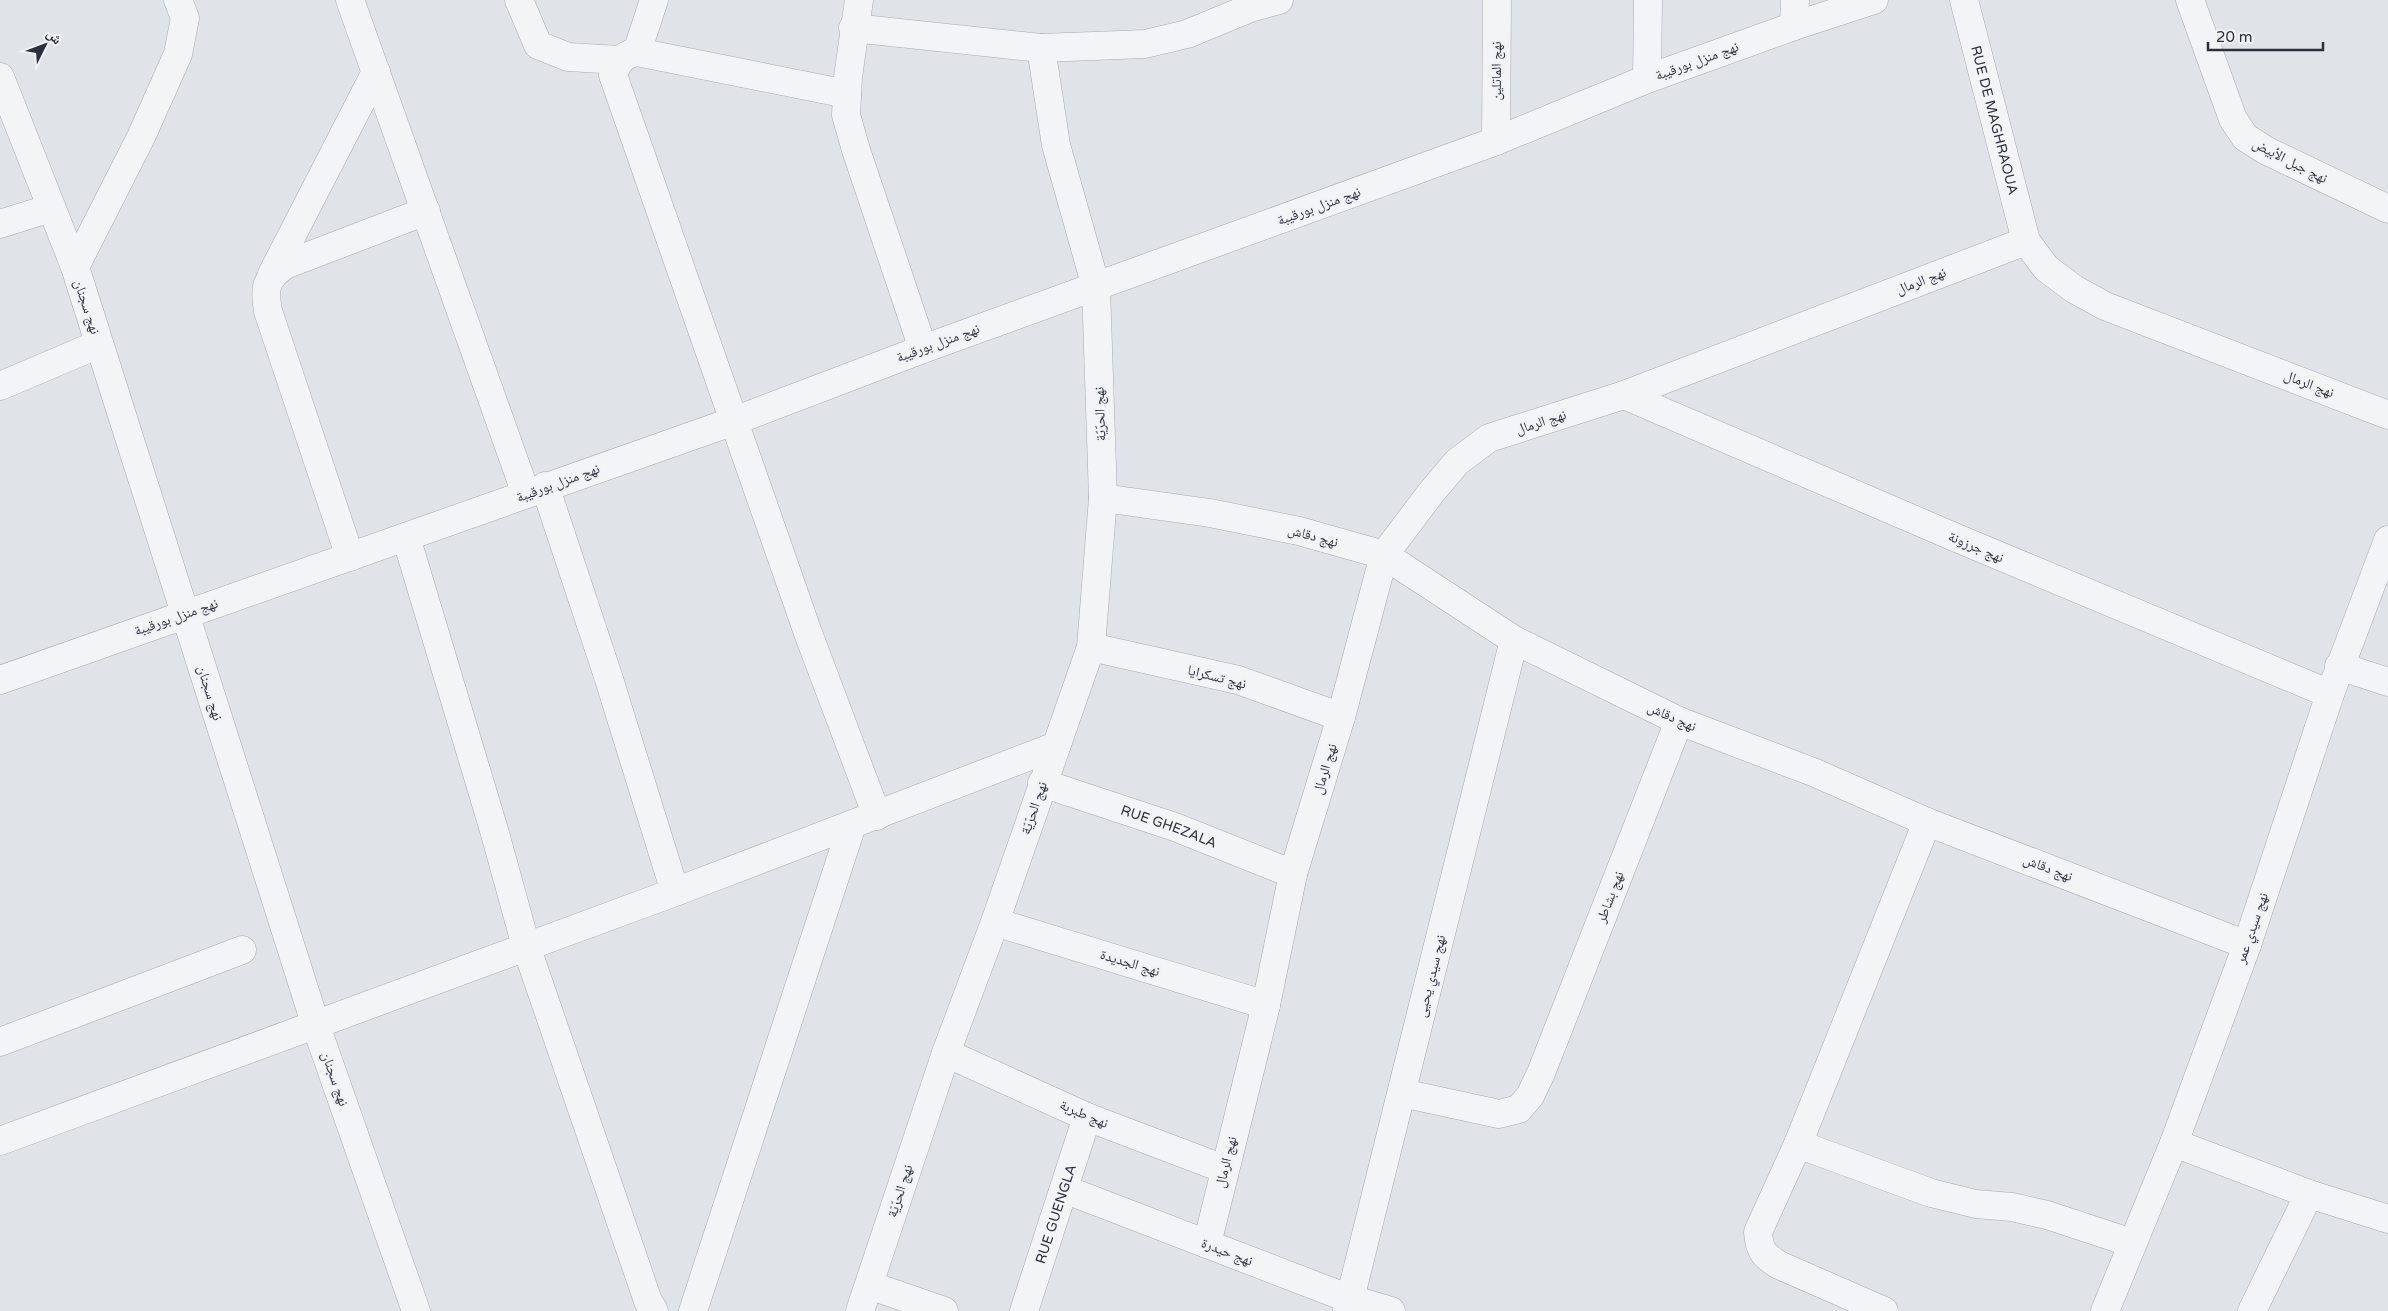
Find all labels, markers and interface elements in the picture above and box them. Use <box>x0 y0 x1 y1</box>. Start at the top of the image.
north arrow <box>20 20 70 70</box>
scale bar <box>2208 20 2323 52</box>
text: ش <box>43 25 66 48</box>
text: 20 m <box>2216 28 2253 46</box>
street label: نهج منزل بورقيبة <box>1653 38 1741 85</box>
street label: نهج الماتلين <box>1488 41 1506 101</box>
street label: RUE DE MAGHRAOUA <box>1968 44 2022 197</box>
street label: نهج جبل الأبيض <box>2249 135 2330 188</box>
street label: نهج منزل بورقيبة <box>1275 183 1363 230</box>
street label: نهج الرمال <box>1894 264 1949 299</box>
street label: نهج سجنان <box>69 277 104 337</box>
street label: نهج منزل بورقيبة <box>894 320 982 367</box>
street label: نهج الرمال <box>2281 367 2337 402</box>
street label: نهج الحرّيّة <box>1091 386 1110 442</box>
street label: نهج الرمال <box>1513 406 1569 439</box>
street label: نهج منزل بورقيبة <box>514 460 602 507</box>
street label: نهج دقاش <box>1286 521 1340 552</box>
street label: نهج جرزونة <box>1945 528 2007 567</box>
street label: نهج منزل بورقيبة <box>132 595 221 640</box>
street label: نهج تسكرايا <box>1186 661 1248 694</box>
street label: نهج سجنان <box>193 663 226 723</box>
street label: نهج دقاش <box>1645 699 1699 736</box>
street label: نهج الرمال <box>1309 741 1342 797</box>
street label: نهج الحرّيّة <box>1017 779 1052 837</box>
street label: RUE GHEZALA <box>1119 801 1219 851</box>
street label: نهج دقاش <box>2021 851 2075 886</box>
street label: نهج بشاطر <box>1592 869 1629 926</box>
street label: نهج سيدي عمر <box>2232 890 2275 967</box>
street label: نهج سيدي يحيى <box>1413 933 1452 1019</box>
street label: نهج الجديدة <box>1098 946 1162 981</box>
street label: نهج سجنان <box>317 1050 352 1109</box>
street label: نهج طبربة <box>1057 1096 1111 1133</box>
street label: نهج الرمال <box>1211 1134 1242 1190</box>
street label: نهج الحرّيّة <box>883 1162 918 1220</box>
street label: RUE GUENGLA <box>1031 1162 1080 1266</box>
street label: نهج حيدرة <box>1198 1234 1255 1271</box>

